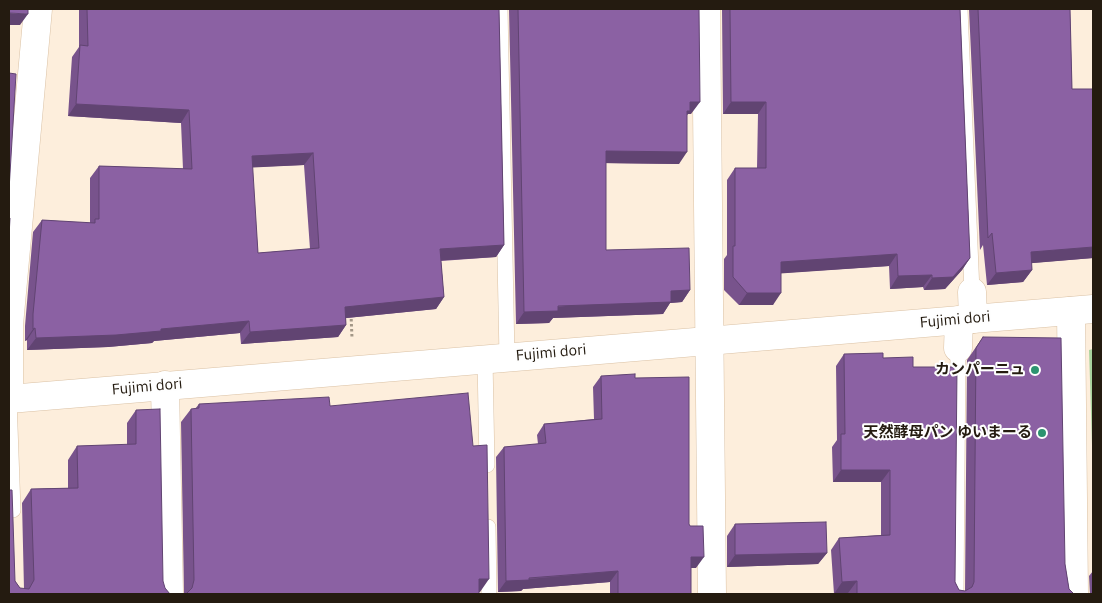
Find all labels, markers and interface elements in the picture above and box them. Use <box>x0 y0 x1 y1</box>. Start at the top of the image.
street label: Fujimi dori <box>919 308 991 332</box>
street label: Fujimi dori <box>515 341 587 365</box>
place label: カンパーニュ <box>935 361 1025 379</box>
marker: カンパーニュ <box>1029 364 1041 376</box>
street label: Fujimi dori <box>111 375 183 399</box>
place label: 天然酵母パン ゆいまーる <box>863 424 1032 442</box>
marker: 天然酵母パン ゆいまーる <box>1036 427 1048 439</box>

